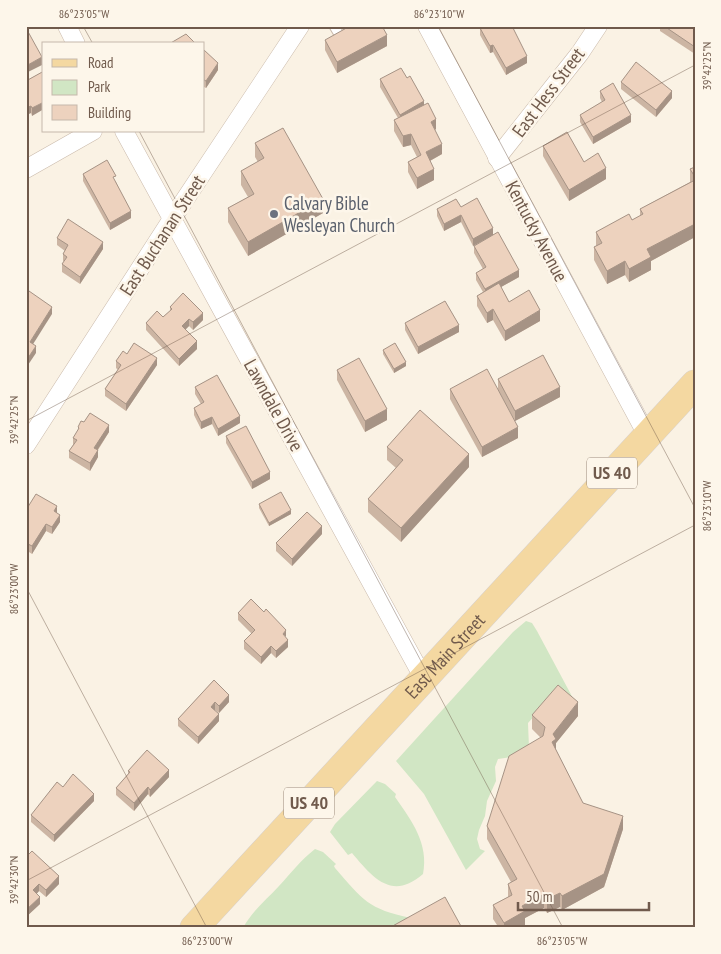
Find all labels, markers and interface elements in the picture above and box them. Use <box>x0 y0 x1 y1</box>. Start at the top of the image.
text: 86°23'05"W <box>59 6 109 21</box>
text: 86°23'10"W <box>414 6 464 21</box>
legend <box>42 42 205 132</box>
street label: East Hess Street <box>507 42 590 141</box>
text: 39°42'25"N <box>699 42 714 90</box>
text: Road <box>88 53 114 72</box>
text: Park <box>88 77 110 96</box>
text: Building <box>88 103 131 122</box>
street label: East Buchanan Street <box>114 170 210 300</box>
street label: Kentucky Avenue <box>500 177 574 286</box>
place label: Calvary Bible Wesleyan Church <box>284 191 395 237</box>
marker: Calvary Bible Wesleyan Church <box>268 208 280 220</box>
street label: Lawndale Drive <box>239 355 309 455</box>
text: 39°42'25"N <box>6 396 21 444</box>
road number: US 40 <box>587 458 637 488</box>
text: 86°23'10"W <box>699 481 714 531</box>
text: 86°23'00"W <box>6 564 21 614</box>
street label: East Main Street <box>400 608 490 703</box>
road number: US 40 <box>284 788 334 818</box>
text: 39°42'30"N <box>6 856 21 904</box>
scale bar <box>518 879 650 911</box>
text: 50 m <box>526 887 552 906</box>
text: 86°23'00"W <box>182 933 232 948</box>
text: 86°23'05"W <box>537 933 587 948</box>

